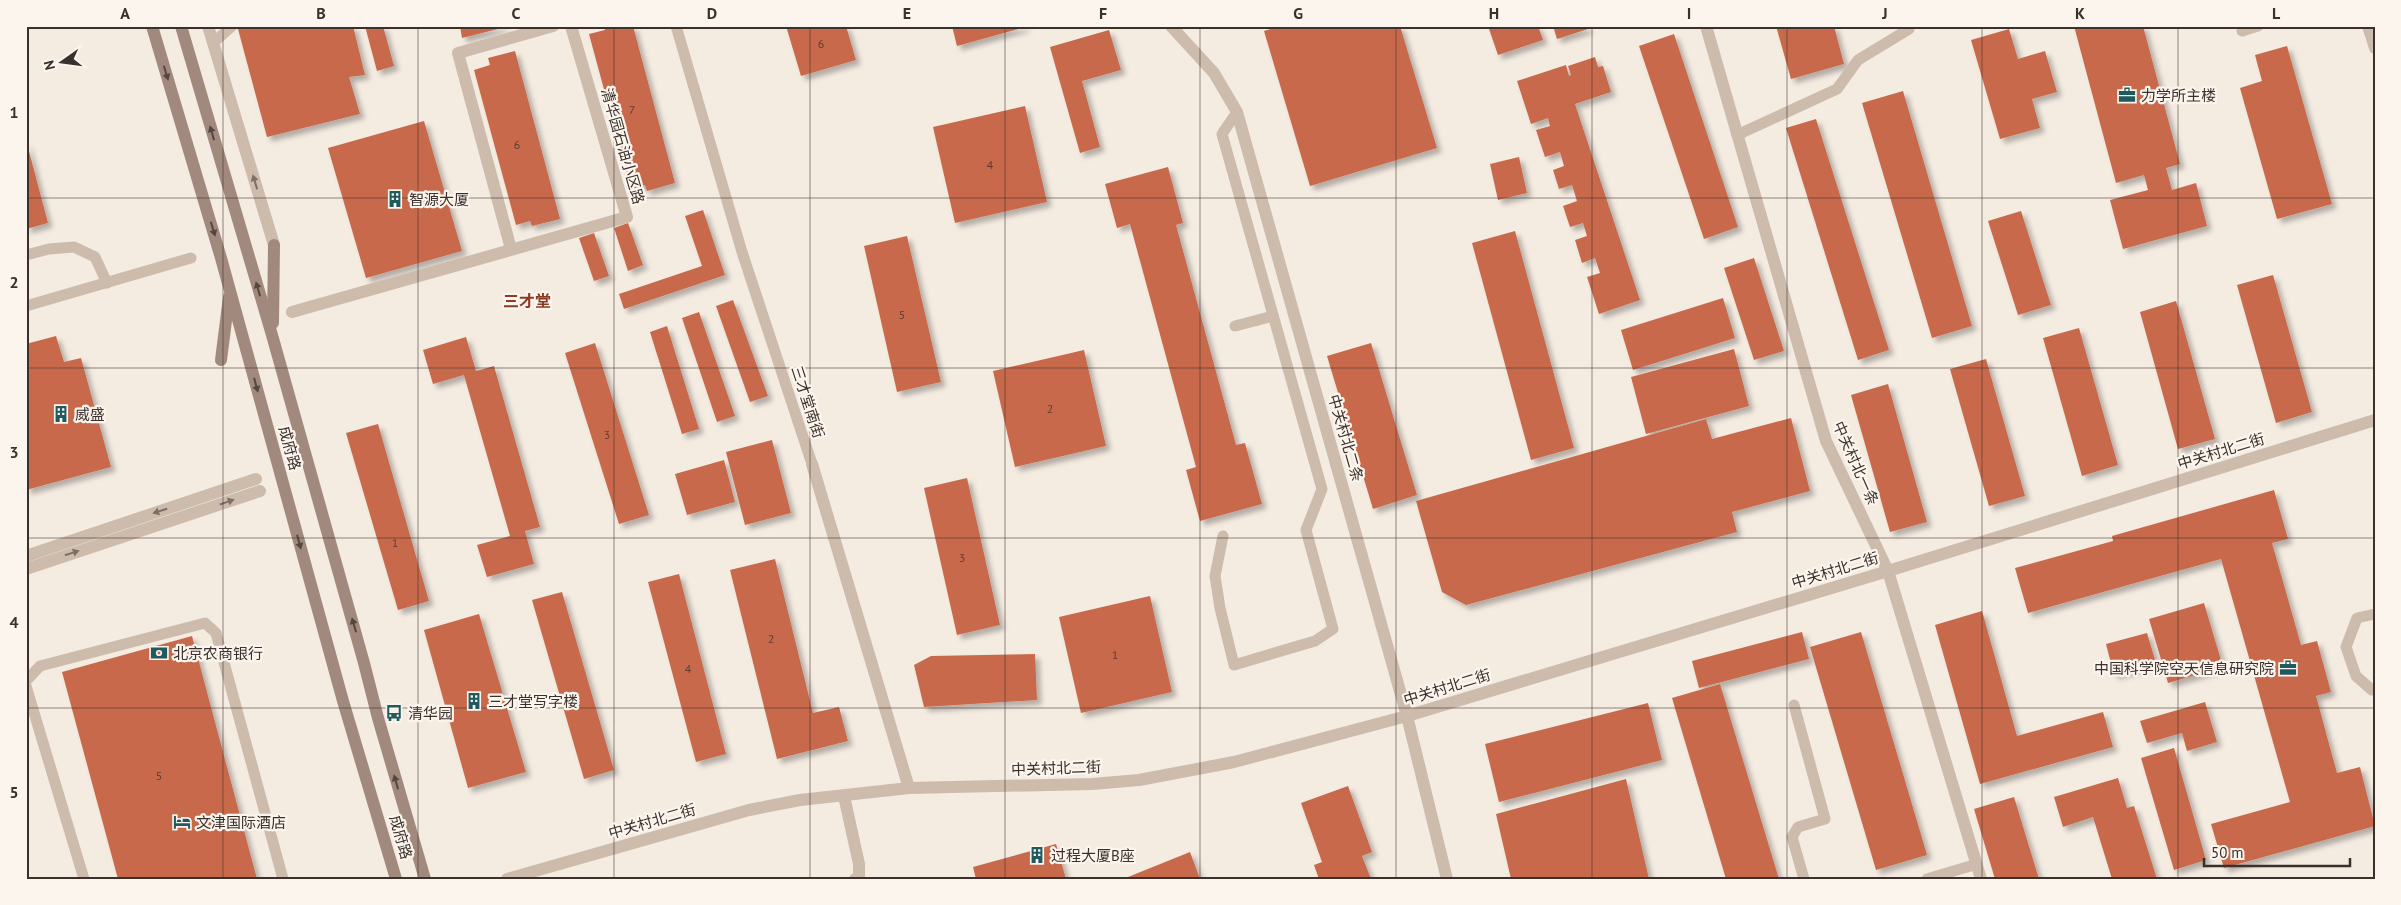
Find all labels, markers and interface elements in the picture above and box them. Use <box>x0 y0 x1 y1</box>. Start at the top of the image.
text: A <box>120 3 130 23</box>
text: B <box>316 3 326 23</box>
text: C <box>512 3 521 23</box>
text: D <box>707 3 717 23</box>
text: E <box>903 3 911 23</box>
text: F <box>1099 3 1107 23</box>
text: G <box>1293 3 1303 23</box>
text: H <box>1489 3 1499 23</box>
text: I <box>1687 3 1691 23</box>
text: J <box>1881 3 1888 23</box>
text: K <box>2075 3 2085 23</box>
text: L <box>2272 3 2281 23</box>
house number: 6 <box>818 36 824 51</box>
north arrow <box>38 38 88 88</box>
text: N <box>40 59 59 72</box>
one-way arrow <box>162 66 170 81</box>
office icon: 力学所主楼 <box>2117 85 2137 105</box>
street label: 清华园石油小区路 <box>597 86 649 206</box>
place label: 力学所主楼 <box>2141 86 2216 105</box>
text: 1 <box>9 102 19 122</box>
house number: 7 <box>629 102 635 117</box>
one-way arrow <box>208 125 216 140</box>
house number: 6 <box>514 137 520 152</box>
house number: 4 <box>987 157 994 172</box>
one-way arrow <box>250 174 258 189</box>
building icon: 智源大厦 <box>385 189 405 209</box>
place label: 智源大厦 <box>409 190 469 209</box>
one-way arrow <box>209 221 217 236</box>
text: 2 <box>9 272 19 292</box>
one-way arrow <box>254 281 262 296</box>
district label: 三才堂 <box>503 291 551 311</box>
house number: 5 <box>899 307 905 322</box>
street label: 三才堂南街 <box>787 363 829 441</box>
one-way arrow <box>252 377 260 393</box>
street label: 中关村北二条 <box>1324 392 1368 484</box>
house number: 2 <box>1047 401 1053 416</box>
building icon: 威盛 <box>51 404 71 424</box>
place label: 威盛 <box>75 405 105 424</box>
street label: 中关村北一条 <box>1829 418 1883 508</box>
street label: 成府路 <box>275 424 305 472</box>
house number: 3 <box>604 427 610 442</box>
street label: 中关村北二街 <box>2175 429 2267 473</box>
text: 3 <box>9 442 19 462</box>
one-way arrow <box>219 498 234 505</box>
one-way arrow <box>153 508 168 515</box>
one-way arrow <box>295 534 303 549</box>
house number: 1 <box>392 535 398 550</box>
street label: 中关村北二街 <box>1789 548 1881 592</box>
one-way arrow <box>65 549 80 556</box>
house number: 3 <box>959 550 965 565</box>
text: 4 <box>9 612 19 632</box>
one-way arrow <box>349 617 357 632</box>
house number: 2 <box>768 631 774 646</box>
bank icon: 北京农商银行 <box>149 643 169 663</box>
place label: 北京农商银行 <box>173 644 263 663</box>
house number: 1 <box>1112 647 1118 662</box>
office icon: 中国科学院空天信息研究院 <box>2278 658 2298 678</box>
place label: 中国科学院空天信息研究院 <box>2094 659 2274 678</box>
house number: 4 <box>685 661 692 676</box>
street label: 中关村北二街 <box>1401 665 1493 709</box>
building icon: 三才堂写字楼 <box>464 691 484 711</box>
place label: 三才堂写字楼 <box>488 692 578 711</box>
bus stop icon: 清华园 <box>384 703 404 723</box>
place label: 清华园 <box>408 704 453 723</box>
street label: 中关村北二街 <box>1011 757 1101 779</box>
house number: 5 <box>156 768 162 783</box>
one-way arrow <box>392 774 400 789</box>
text: 5 <box>9 782 19 802</box>
street label: 中关村北二街 <box>606 799 698 843</box>
hotel icon: 文津国际酒店 <box>172 812 192 832</box>
place label: 文津国际酒店 <box>196 813 286 832</box>
street label: 成府路 <box>386 813 416 861</box>
scale bar <box>2204 835 2350 867</box>
text: 50 m <box>2211 843 2244 862</box>
building icon: 过程大厦B座 <box>1027 845 1047 865</box>
place label: 过程大厦B座 <box>1051 846 1135 865</box>

